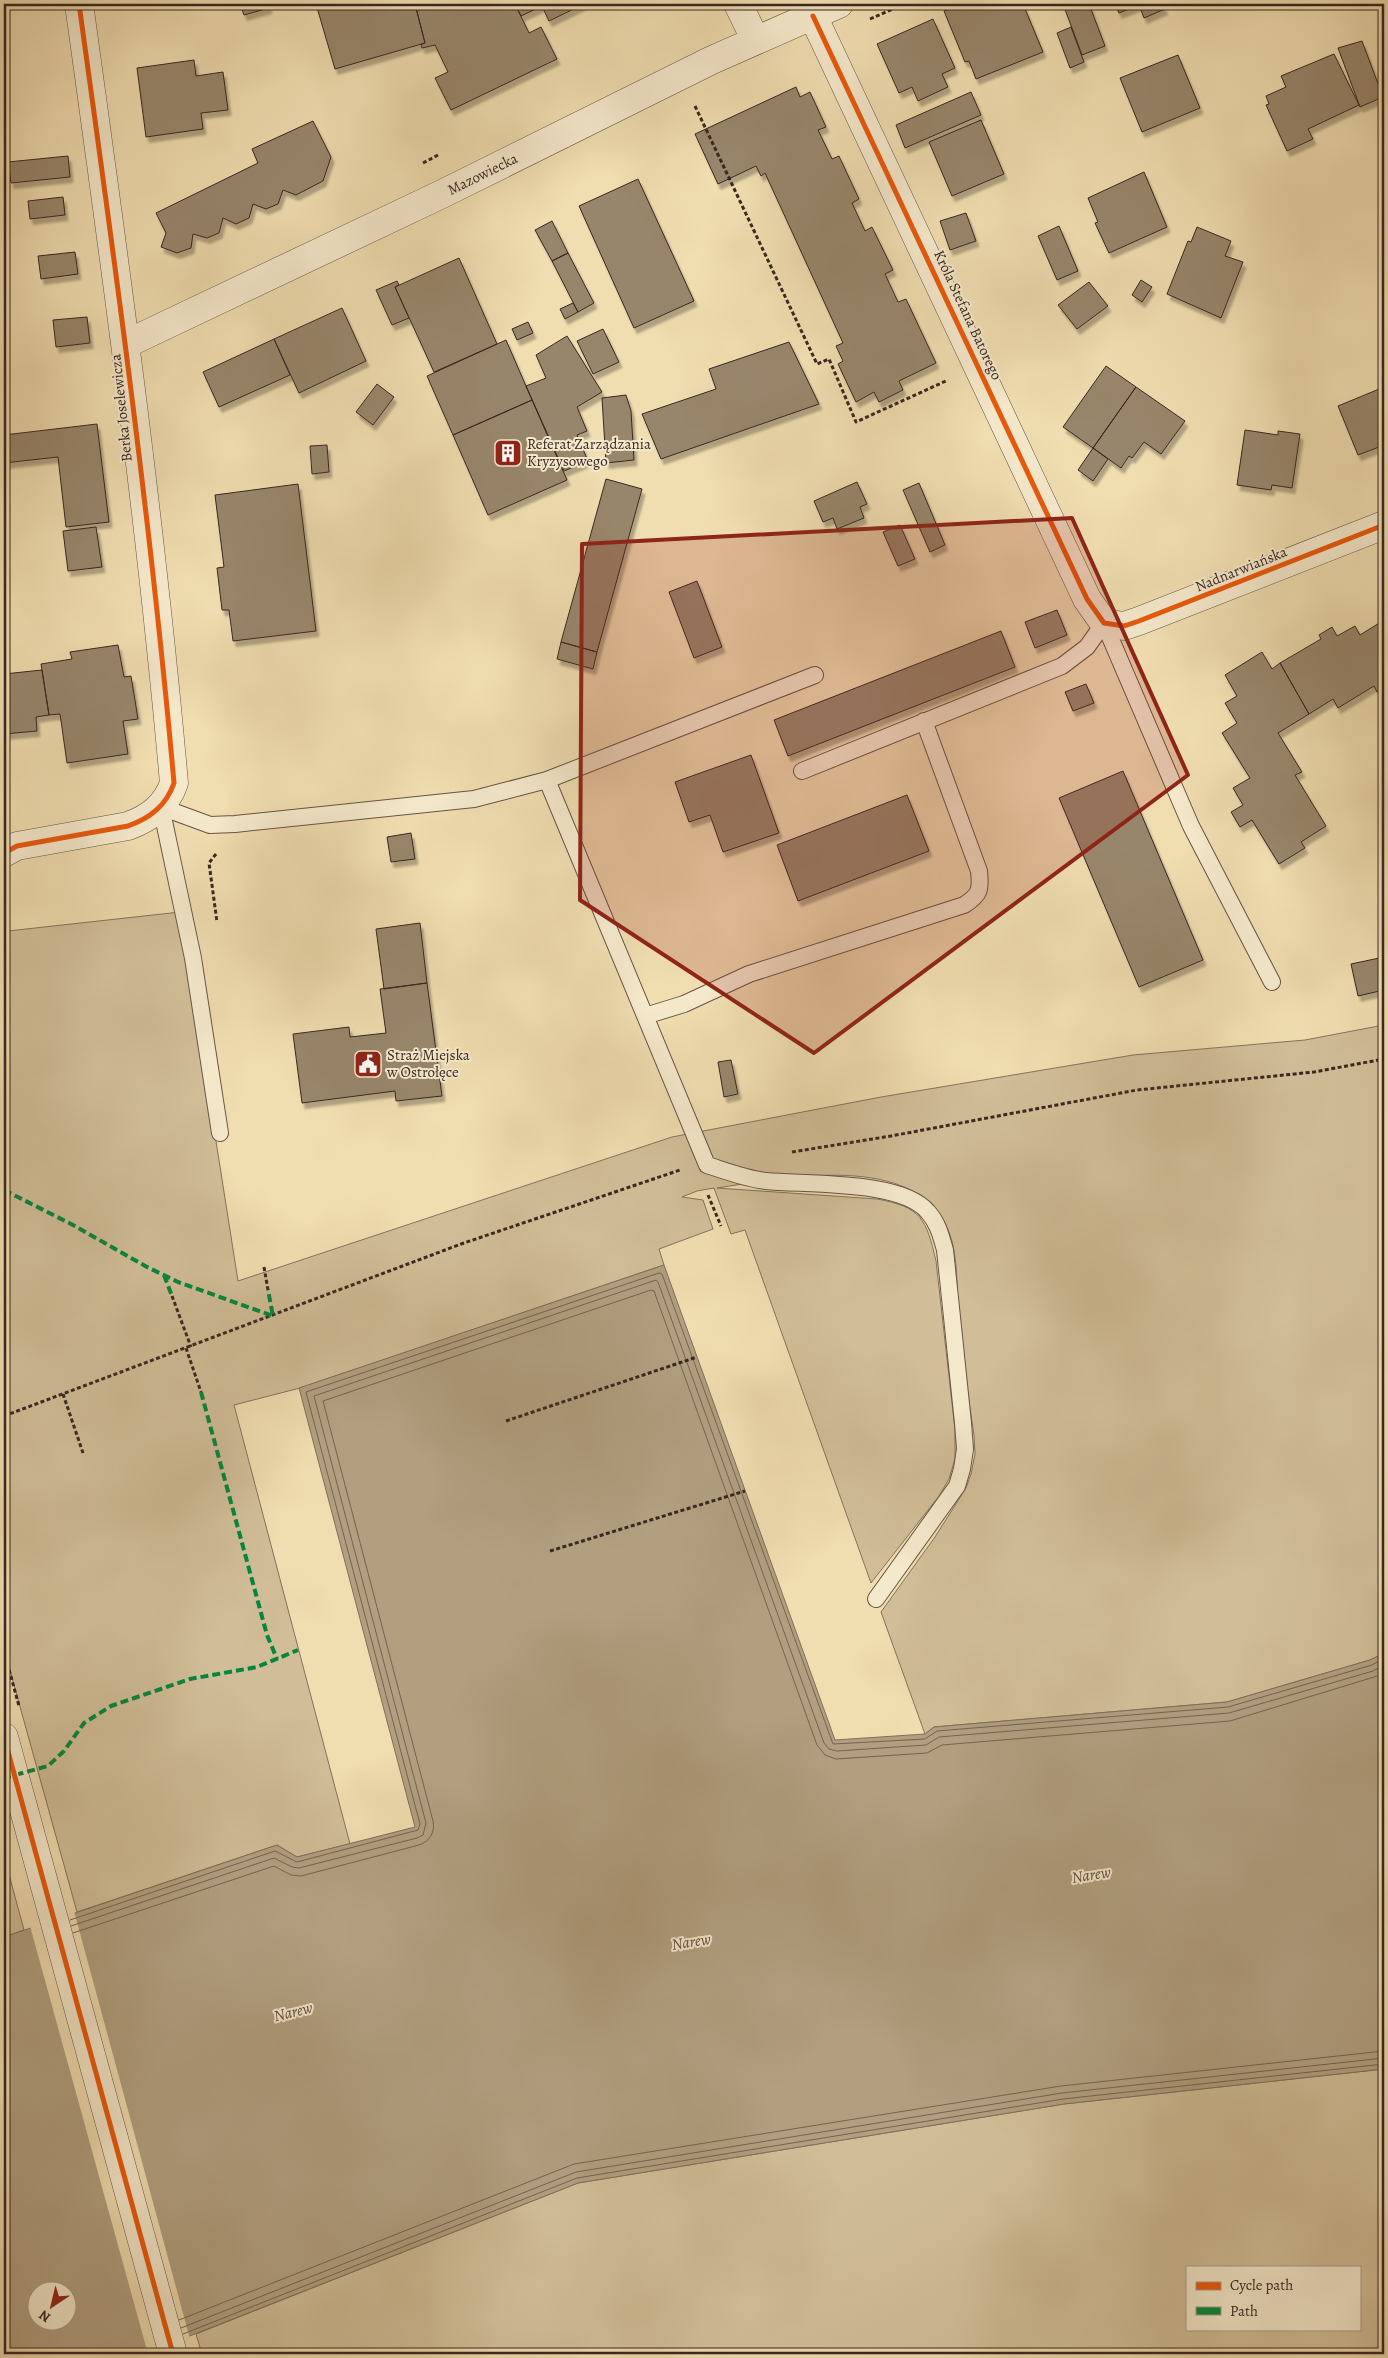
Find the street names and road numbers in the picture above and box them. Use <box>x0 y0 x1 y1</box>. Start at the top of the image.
street label: Mazowiecka <box>444 148 521 200</box>
street label: Króla Stefana Batorego <box>929 247 1007 383</box>
street label: Berka Joselewicza <box>105 353 137 463</box>
street label: Nadnarwiańska <box>1192 542 1290 596</box>

